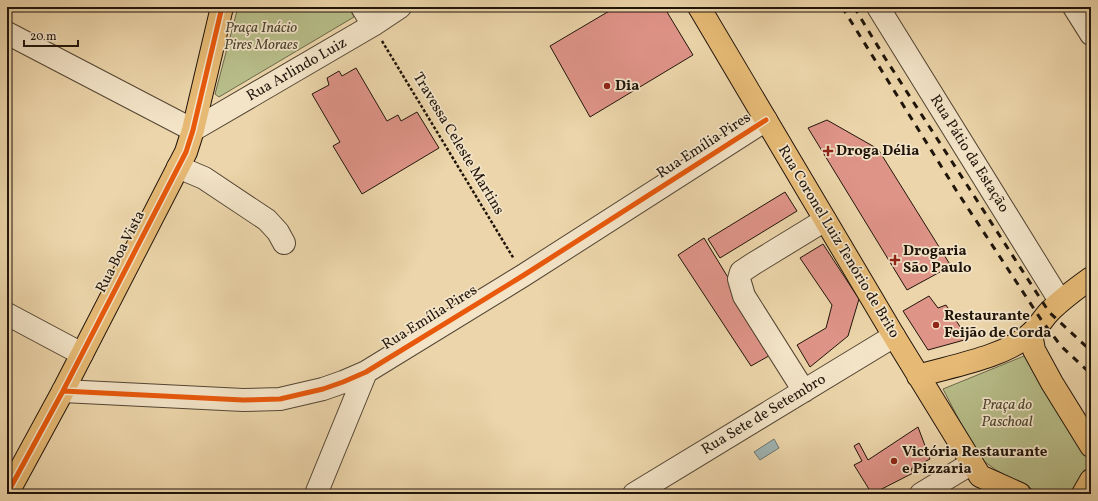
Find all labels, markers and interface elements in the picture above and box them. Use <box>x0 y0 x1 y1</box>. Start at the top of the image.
park label: Praça Inácio Pires Moraes <box>224 18 299 56</box>
scale bar <box>24 22 78 48</box>
text: 20 m <box>30 29 57 45</box>
street label: Rua Arlindo Luiz <box>243 33 351 107</box>
street label: Travessa Celeste Martins <box>407 69 509 219</box>
place label: Dia <box>615 76 640 97</box>
marker: Dia <box>602 81 612 91</box>
street label: Rua Pátio da Estação <box>924 91 1014 217</box>
street label: Rua Emília Pires <box>653 108 755 184</box>
place label: Droga Délia <box>836 141 919 162</box>
street label: Rua Coronel Luiz Tenório de Brito <box>772 142 904 342</box>
marker: Droga Délia <box>823 146 833 156</box>
street label: Rua Boa Vista <box>91 207 151 297</box>
place label: Drogaria São Paulo <box>903 241 972 279</box>
marker: Drogaria São Paulo <box>890 255 900 265</box>
street label: Rua Emília Pires <box>378 280 482 356</box>
place label: Restaurante Feijão de Corda <box>944 306 1052 344</box>
marker: Restaurante Feijão de Corda <box>931 320 941 330</box>
street label: Rua Sete de Setembro <box>698 369 830 461</box>
park label: Praça do Paschoal <box>981 395 1033 433</box>
place label: Victória Restaurante e Pizzaria <box>902 442 1048 480</box>
marker: Victória Restaurante e Pizzaria <box>889 456 899 466</box>

